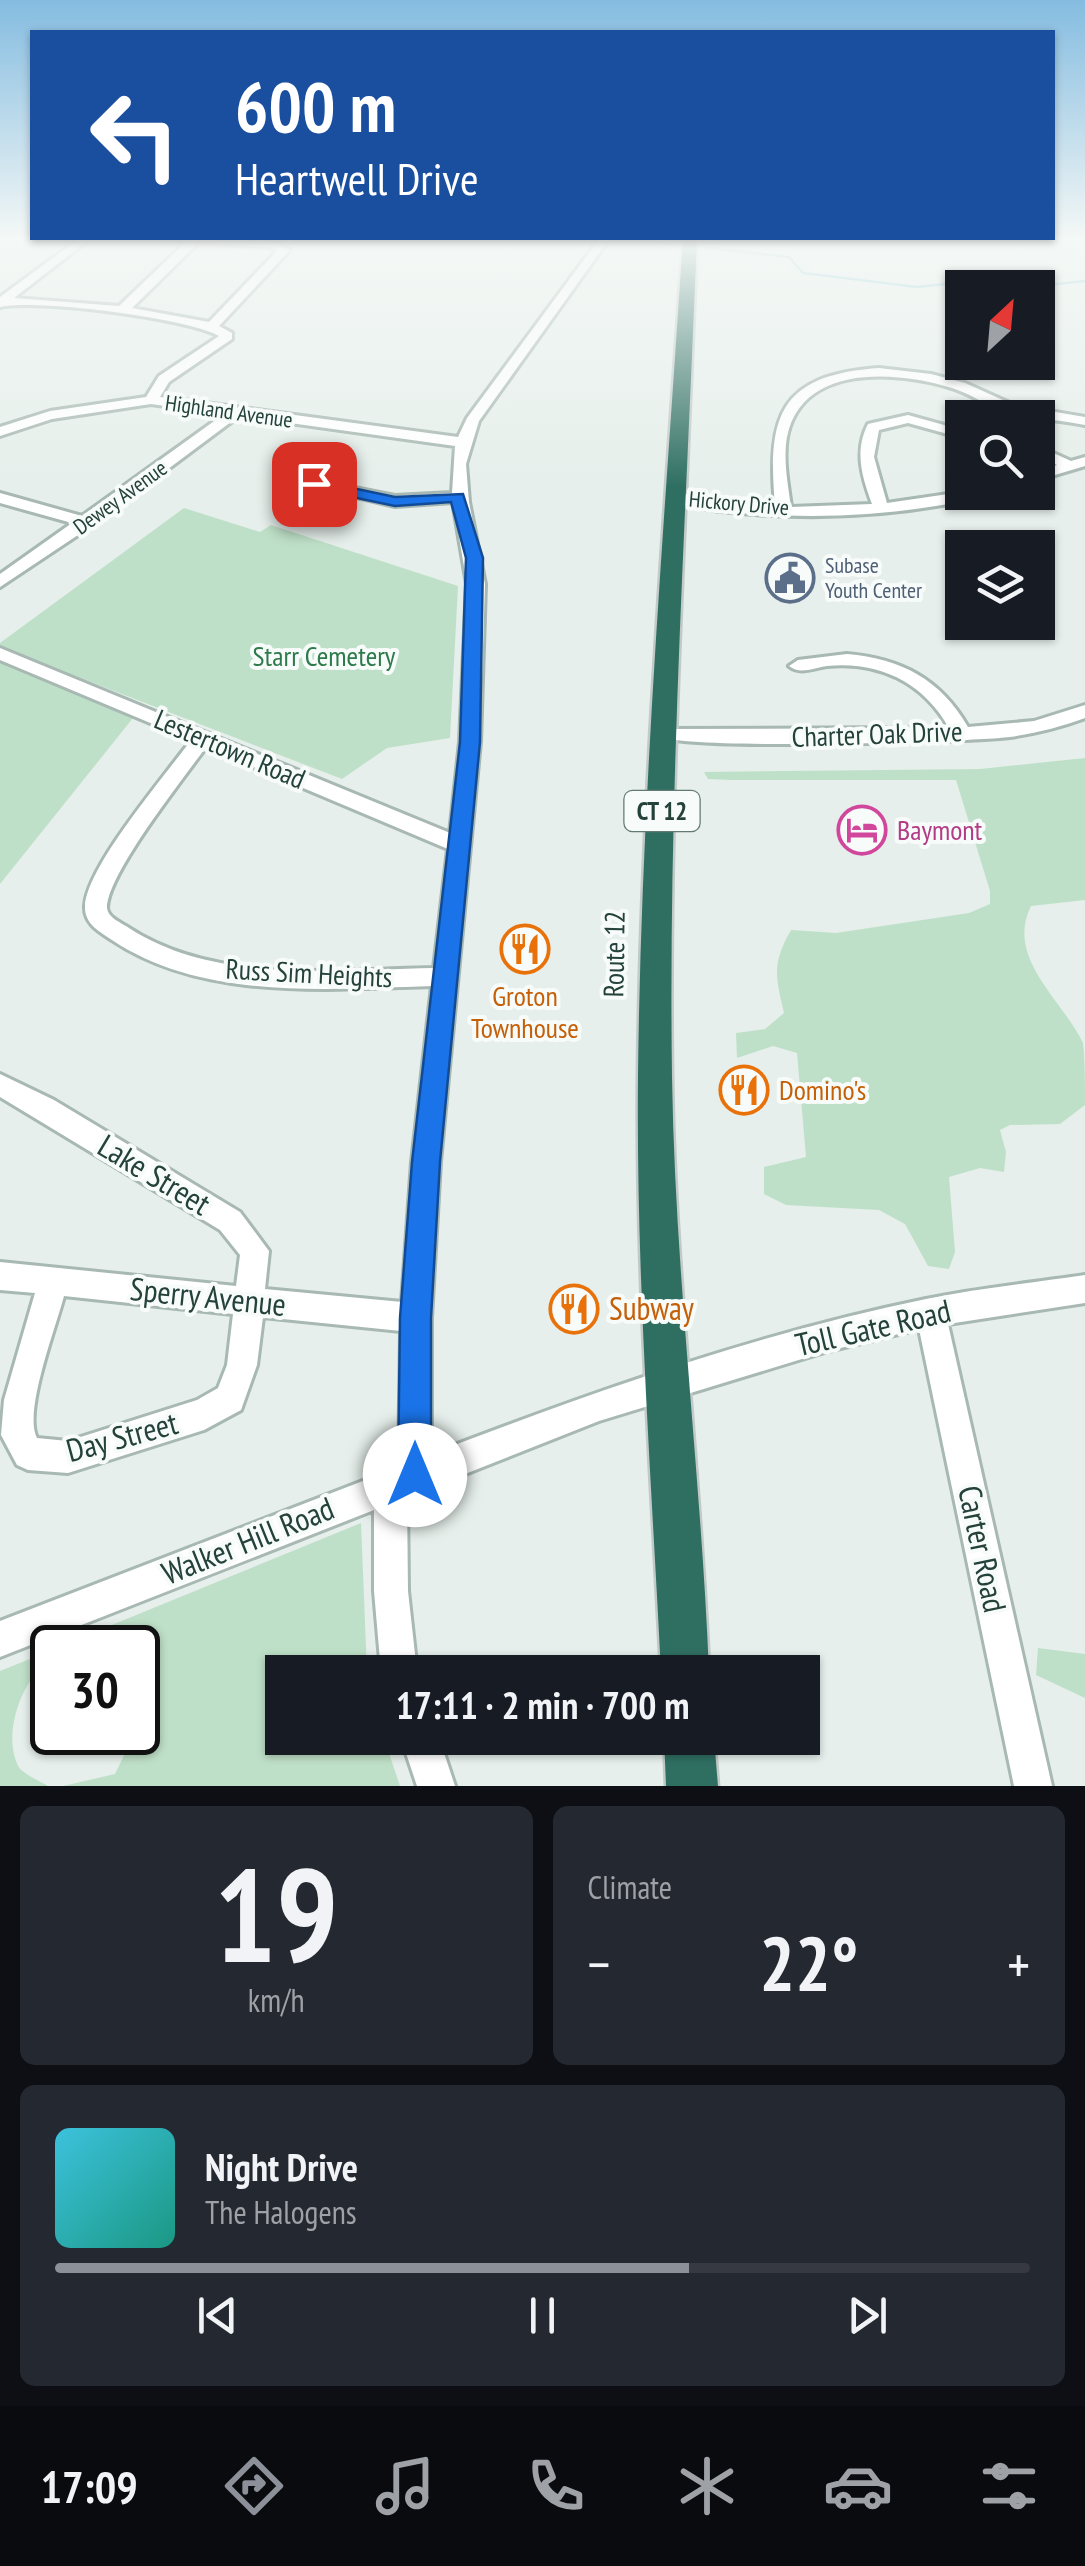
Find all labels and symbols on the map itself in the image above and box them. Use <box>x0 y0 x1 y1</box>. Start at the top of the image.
north arrow <box>945 270 1055 380</box>
street label: Highland Avenue <box>163 388 295 434</box>
pin <box>272 442 357 527</box>
street label: Dewey Avenue <box>68 454 172 540</box>
street label: Hickory Drive <box>688 485 790 521</box>
place label: Subase Youth Center <box>825 551 922 604</box>
public building icon: Subase Youth Center <box>764 552 816 604</box>
park label: Starr Cemetery <box>253 637 396 674</box>
street label: Lestertown Road <box>149 700 311 797</box>
street label: Charter Oak Drive <box>791 712 963 755</box>
road number: CT 12 <box>624 791 700 831</box>
hotel icon: Baymont <box>836 804 888 856</box>
place label: Baymont <box>897 811 983 848</box>
street label: Route 12 <box>594 910 633 998</box>
restaurant icon: Groton Townhouse <box>499 923 551 975</box>
street label: Russ Sim Heights <box>225 950 393 995</box>
place label: Groton Townhouse <box>471 977 579 1046</box>
restaurant icon: Domino's <box>718 1064 770 1116</box>
place label: Domino's <box>779 1071 866 1108</box>
street label: Lake Street <box>91 1124 219 1224</box>
street label: Sperry Avenue <box>128 1267 288 1325</box>
restaurant icon: Subway <box>548 1283 600 1335</box>
place label: Subway <box>609 1287 694 1329</box>
street label: Toll Gate Road <box>791 1289 955 1365</box>
street label: Day Street <box>61 1401 182 1471</box>
position arrow <box>363 1423 467 1527</box>
street label: Carter Road <box>949 1482 1017 1616</box>
street label: Walker Hill Road <box>155 1487 340 1594</box>
speed limit sign: 30 <box>30 1625 160 1755</box>

